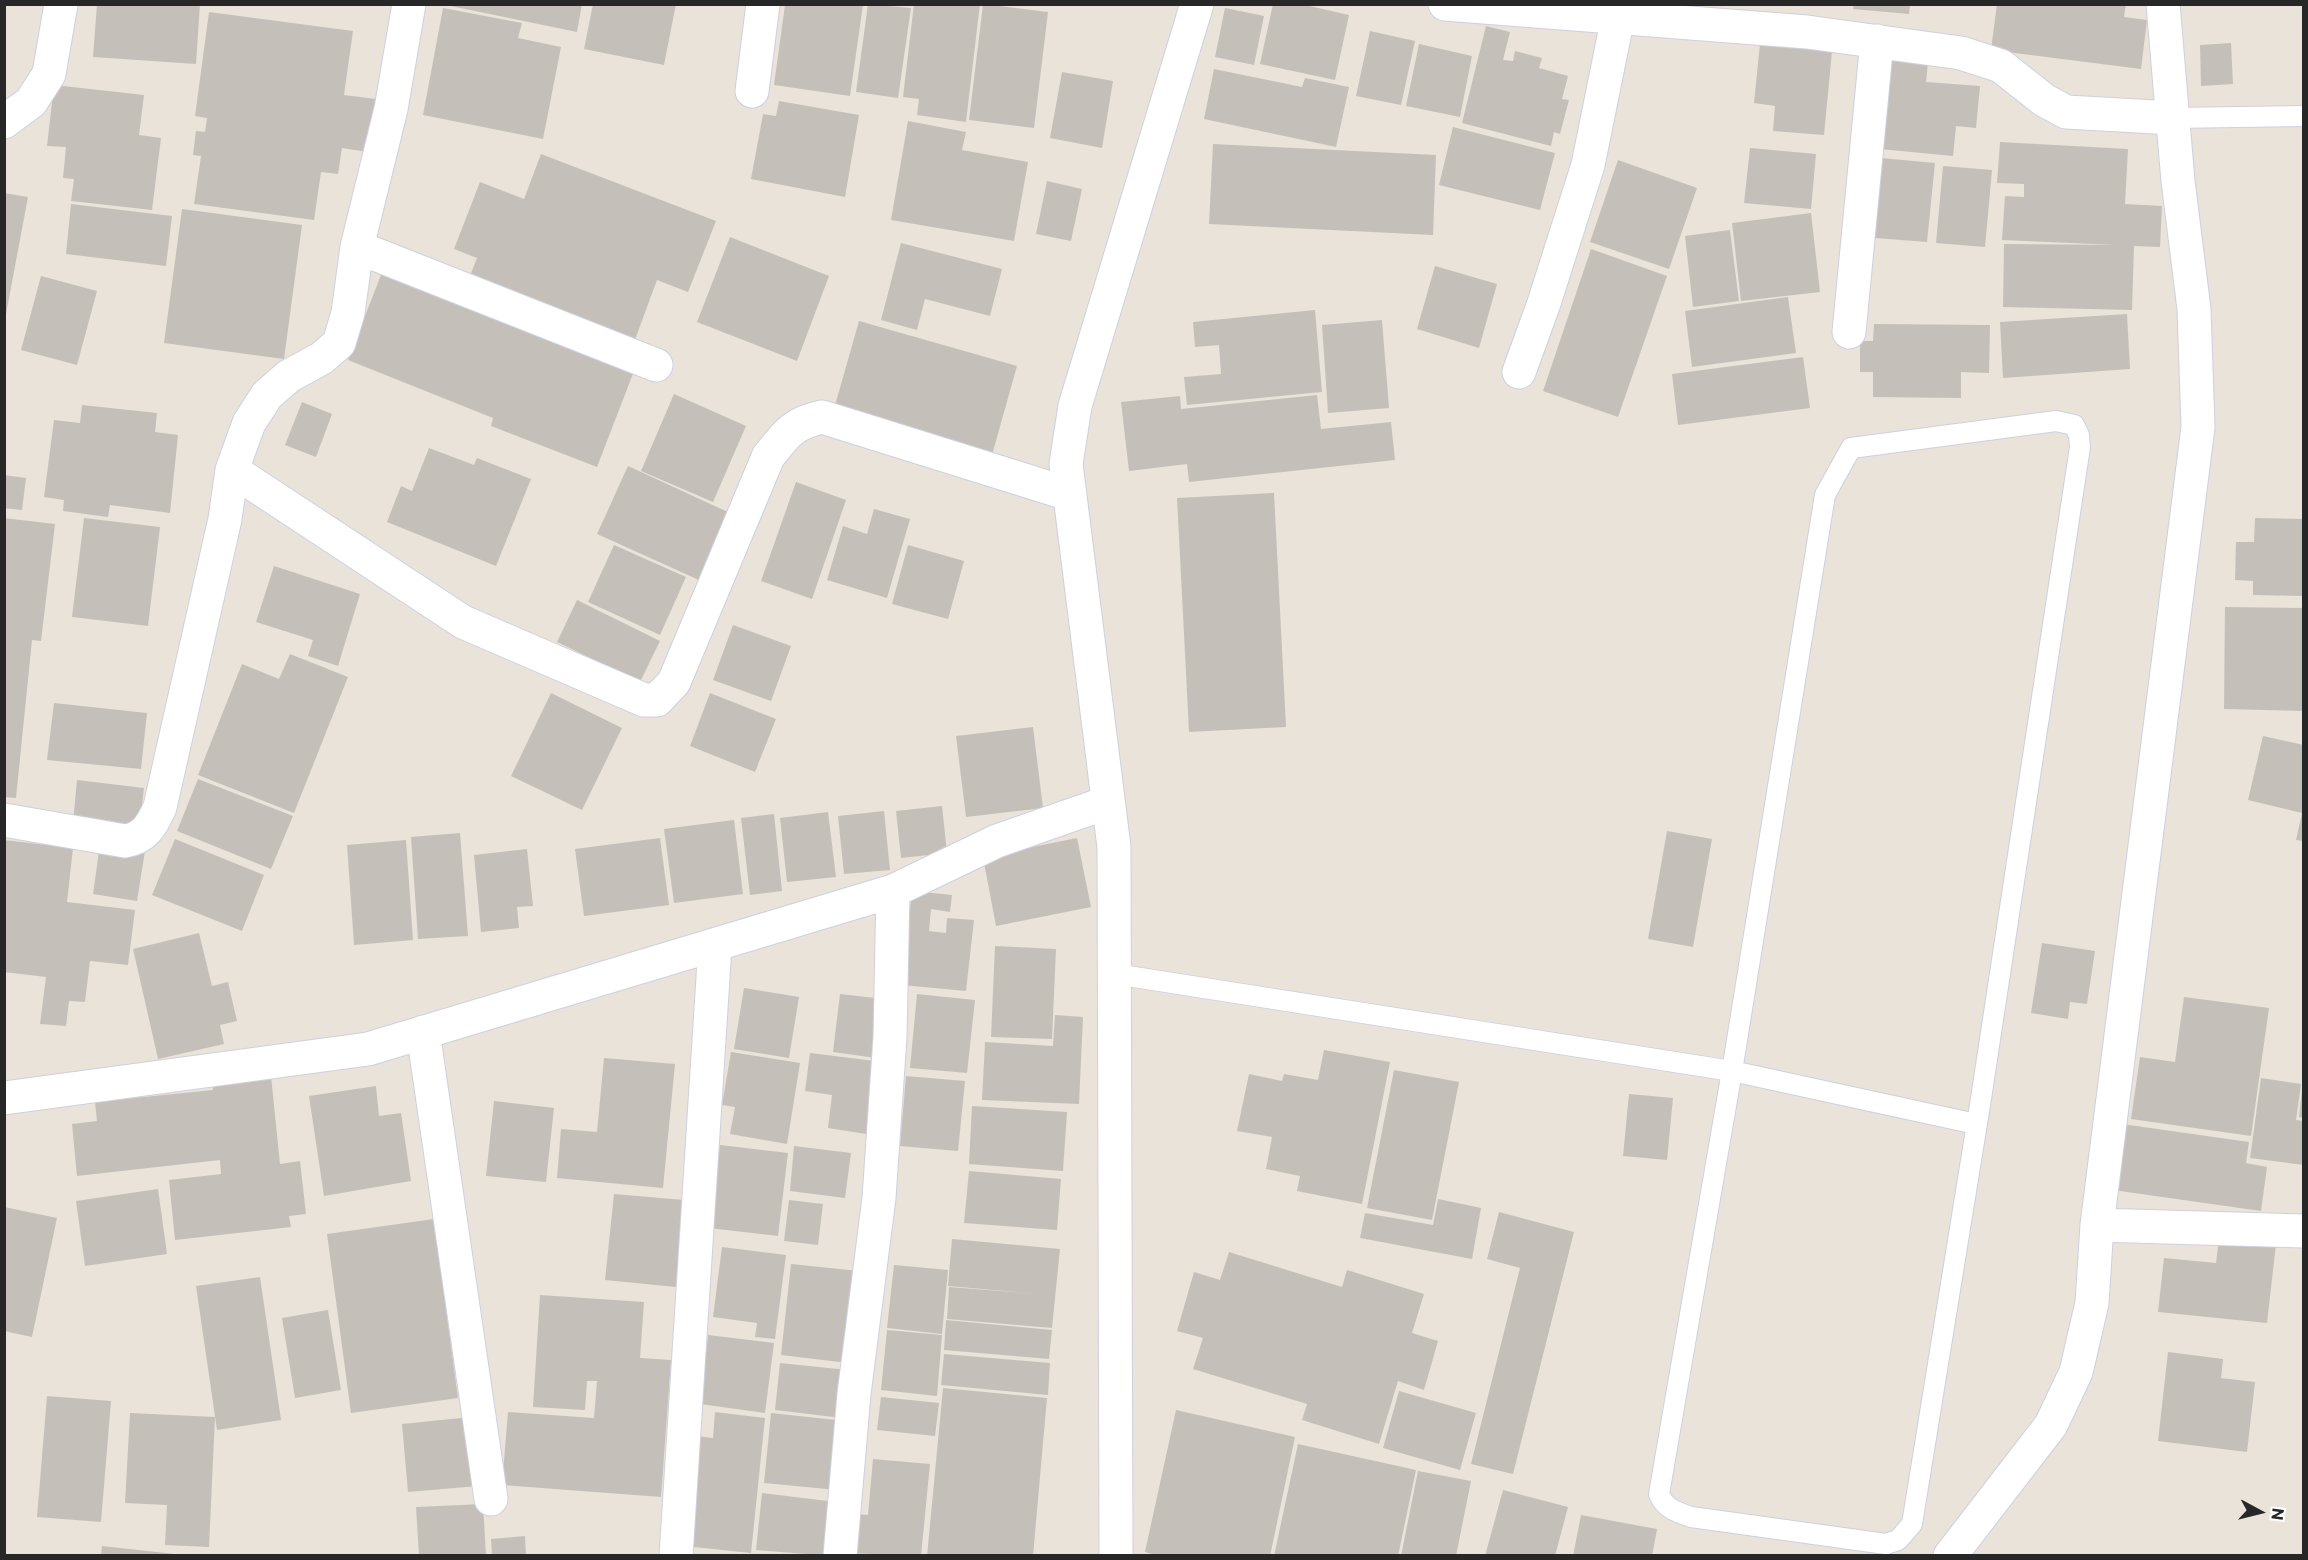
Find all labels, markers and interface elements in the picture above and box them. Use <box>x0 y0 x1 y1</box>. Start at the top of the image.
north arrow <box>2230 1482 2290 1542</box>
text: N <box>2268 1507 2289 1521</box>

